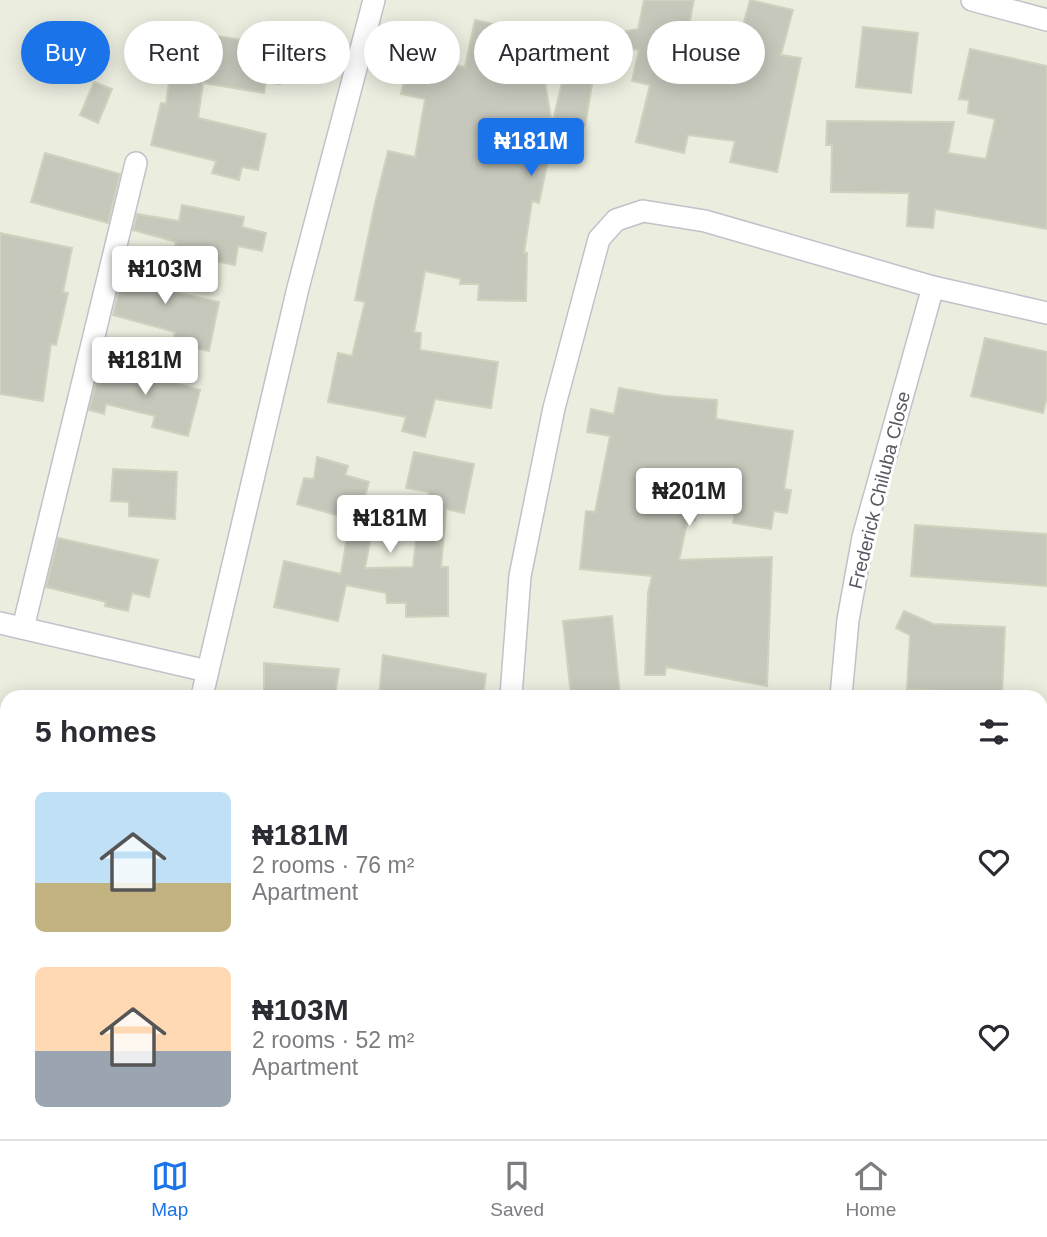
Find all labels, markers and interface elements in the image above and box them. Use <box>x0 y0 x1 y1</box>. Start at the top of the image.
chip: Buy <box>21 21 110 84</box>
chip: Rent <box>124 21 223 84</box>
chip: Filters <box>237 21 350 84</box>
chip: New <box>364 21 460 84</box>
chip: Apartment <box>474 21 633 84</box>
chip: House <box>647 21 765 84</box>
pin: ₦181M <box>482 118 580 178</box>
text: ₦181M <box>494 128 568 154</box>
pin: ₦103M <box>116 246 214 306</box>
text: ₦103M <box>128 256 202 282</box>
pin: ₦181M <box>96 338 194 397</box>
text: ₦181M <box>108 347 182 373</box>
street label: Frederick Chiluba Close <box>845 389 914 591</box>
pin: ₦201M <box>640 468 738 528</box>
text: ₦201M <box>652 478 726 504</box>
pin: ₦181M <box>341 496 439 555</box>
text: ₦181M <box>353 505 427 531</box>
icon: filters <box>975 713 1013 751</box>
text: 5 homes <box>35 715 157 748</box>
text: ₦181M <box>252 818 349 851</box>
icon: home <box>91 820 175 904</box>
icon: heart <box>975 843 1013 881</box>
text: 2 rooms · 76 m² <box>252 852 414 878</box>
text: Apartment <box>252 879 358 905</box>
text: ₦103M <box>252 993 349 1026</box>
icon: home <box>91 995 175 1079</box>
icon: heart <box>975 1018 1013 1056</box>
text: 2 rooms · 52 m² <box>252 1027 414 1053</box>
text: Apartment <box>252 1054 358 1080</box>
tab: Map <box>151 1157 189 1221</box>
tab: Saved <box>490 1157 544 1221</box>
tab: Home <box>846 1157 896 1221</box>

